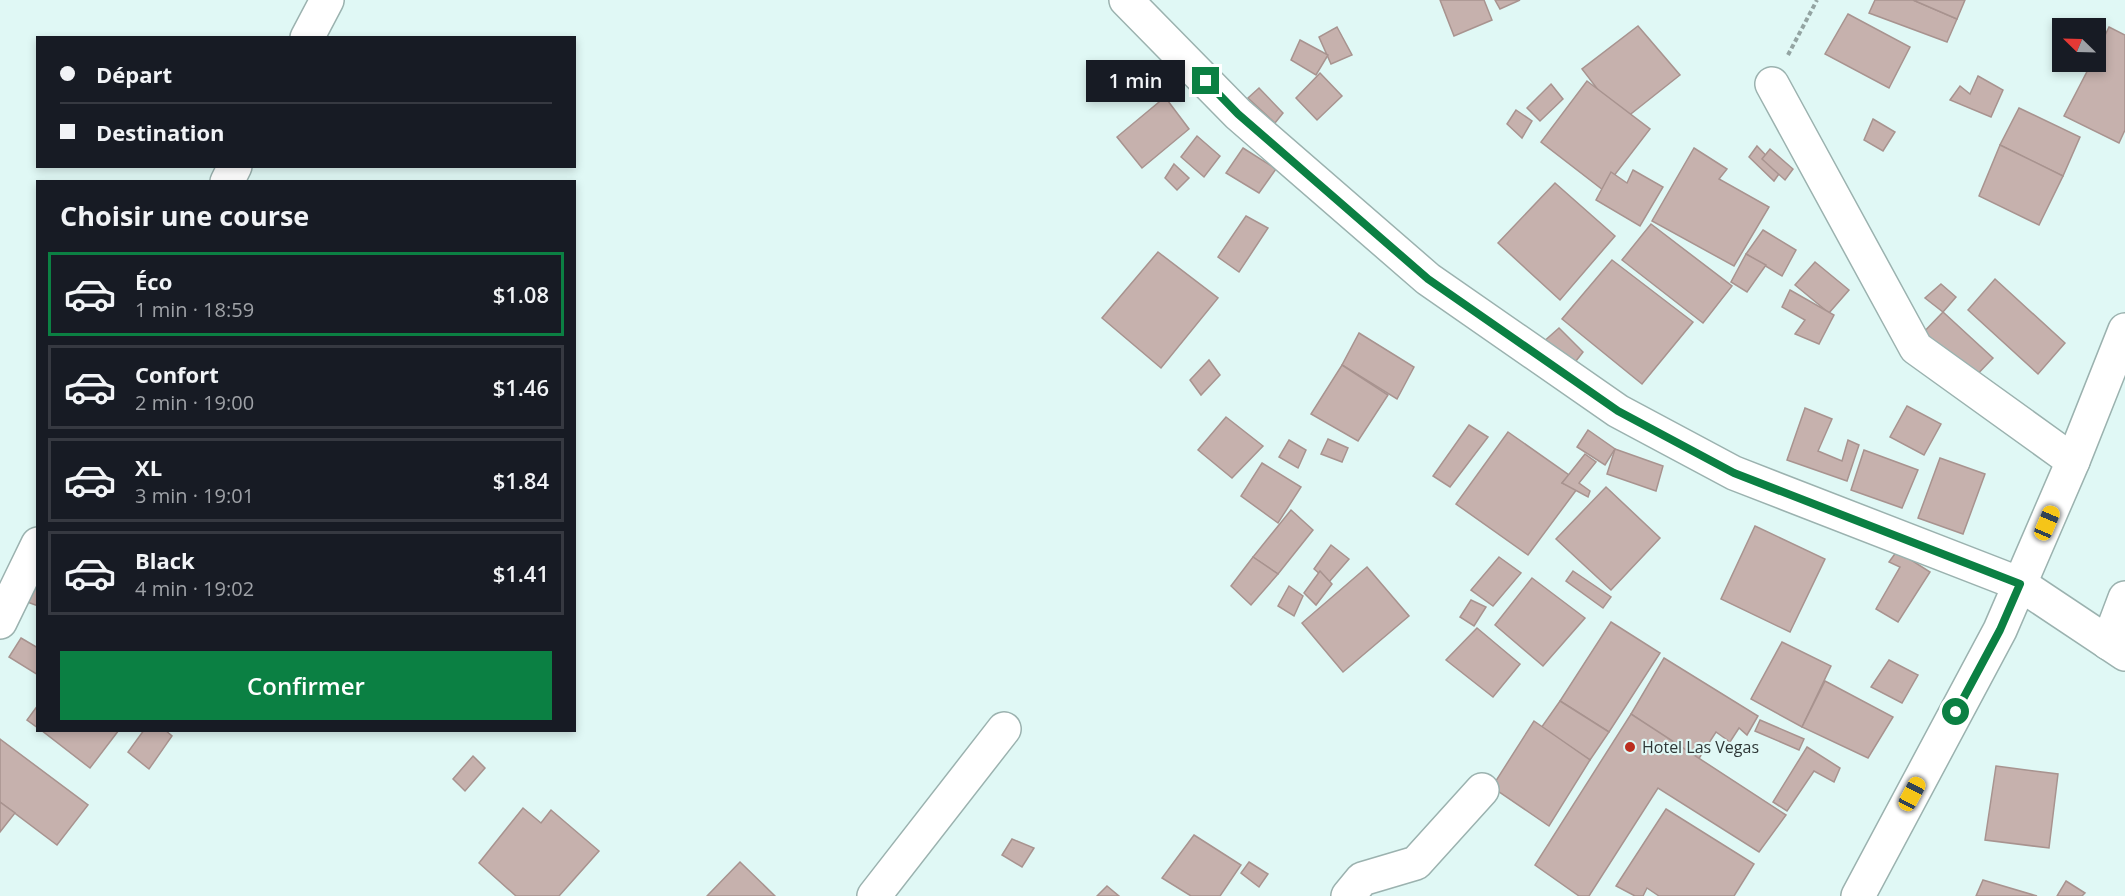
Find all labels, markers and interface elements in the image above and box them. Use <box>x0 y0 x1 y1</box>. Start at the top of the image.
north arrow <box>2052 18 2106 72</box>
map controls <box>2052 18 2106 72</box>
text: Départ <box>96 59 172 89</box>
callout: 1 min <box>1086 60 1185 102</box>
text: 1 min <box>1109 67 1163 94</box>
route end <box>1192 67 1219 94</box>
text: Destination <box>96 117 225 147</box>
text: Choisir une course <box>60 197 309 234</box>
text: Éco <box>135 266 172 296</box>
icon: car <box>63 267 117 321</box>
text: $1.08 <box>493 279 549 309</box>
text: 1 min · 18:59 <box>135 296 254 323</box>
text: Confort <box>135 359 219 389</box>
icon: car <box>63 360 117 414</box>
text: $1.46 <box>493 372 549 402</box>
text: 2 min · 19:00 <box>135 389 254 416</box>
text: XL <box>135 452 162 482</box>
icon: car <box>63 453 117 507</box>
text: $1.84 <box>493 465 549 495</box>
text: 3 min · 19:01 <box>135 482 254 509</box>
car <box>2032 503 2062 543</box>
text: Black <box>135 545 195 575</box>
icon: car <box>63 546 117 600</box>
text: $1.41 <box>493 558 549 588</box>
text: 4 min · 19:02 <box>135 575 254 602</box>
button: Confirmer <box>60 651 552 720</box>
route start <box>1942 698 1969 725</box>
place label: Hotel Las Vegas <box>1642 736 1759 758</box>
marker: Hotel Las Vegas <box>1623 740 1637 754</box>
car <box>1896 774 1928 814</box>

